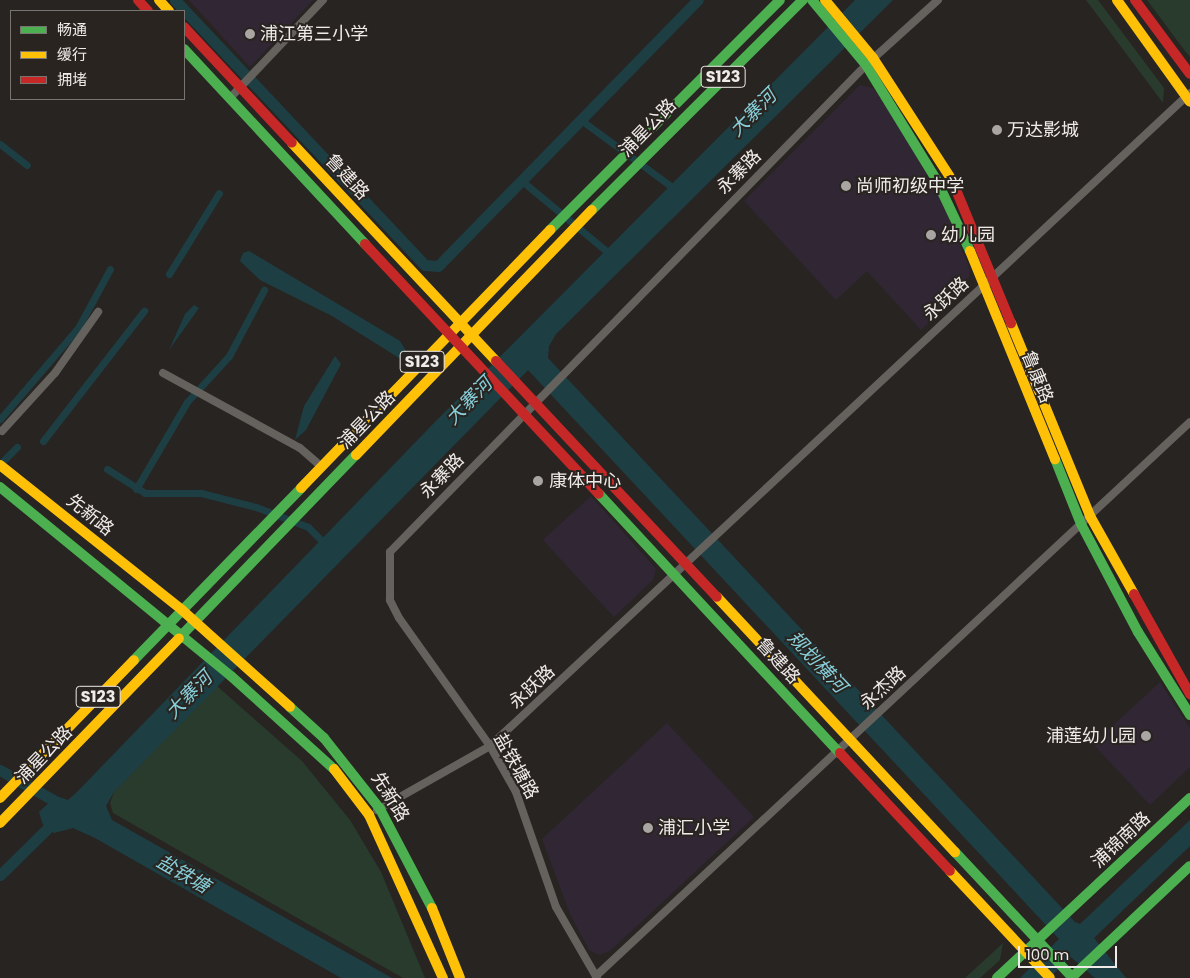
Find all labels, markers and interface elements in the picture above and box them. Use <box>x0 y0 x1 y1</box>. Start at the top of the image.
legend <box>10 10 185 100</box>
text: 畅通 <box>57 19 87 40</box>
place label: 浦江第三小学 <box>260 23 368 45</box>
marker: 浦江第三小学 <box>244 28 256 40</box>
text: 缓行 <box>57 44 87 65</box>
road number: S123 <box>700 64 746 90</box>
text: 拥堵 <box>57 69 87 90</box>
water label: 大寨河 <box>725 85 781 141</box>
street label: 浦星公路 <box>615 95 681 161</box>
place label: 万达影城 <box>1007 119 1079 141</box>
marker: 万达影城 <box>991 124 1003 136</box>
street label: 永寨路 <box>712 145 766 199</box>
street label: 鲁建路 <box>321 150 373 204</box>
place label: 尚师初级中学 <box>856 175 964 197</box>
marker: 尚师初级中学 <box>840 180 852 192</box>
place label: 幼儿园 <box>941 224 995 246</box>
marker: 幼儿园 <box>925 229 937 241</box>
street label: 永跃路 <box>919 273 973 325</box>
road number: S123 <box>400 348 444 376</box>
street label: 鲁康路 <box>1017 348 1057 406</box>
water label: 大寨河 <box>441 373 497 429</box>
street label: 浦星公路 <box>334 387 400 453</box>
street label: 永寨路 <box>415 449 469 503</box>
place label: 康体中心 <box>549 470 621 492</box>
marker: 康体中心 <box>531 474 545 488</box>
street label: 先新路 <box>62 490 118 540</box>
water label: 规划横河 <box>783 626 851 698</box>
street label: 鲁建路 <box>752 634 804 688</box>
street label: 永跃路 <box>505 661 559 713</box>
street label: 永杰路 <box>856 662 910 714</box>
water label: 大寨河 <box>161 667 217 723</box>
road number: S123 <box>76 684 120 710</box>
street label: 浦星公路 <box>11 722 77 788</box>
place label: 浦莲幼儿园 <box>1046 725 1136 747</box>
street label: 盐铁塘路 <box>489 729 543 803</box>
marker: 浦莲幼儿园 <box>1140 730 1152 742</box>
street label: 先新路 <box>367 768 413 826</box>
street label: 浦锦南路 <box>1087 808 1155 872</box>
place label: 浦汇小学 <box>658 817 730 839</box>
marker: 浦汇小学 <box>642 822 654 834</box>
water label: 盐铁塘 <box>153 850 213 898</box>
scale bar <box>1020 936 1119 968</box>
text: 100 m <box>1026 944 1069 965</box>

